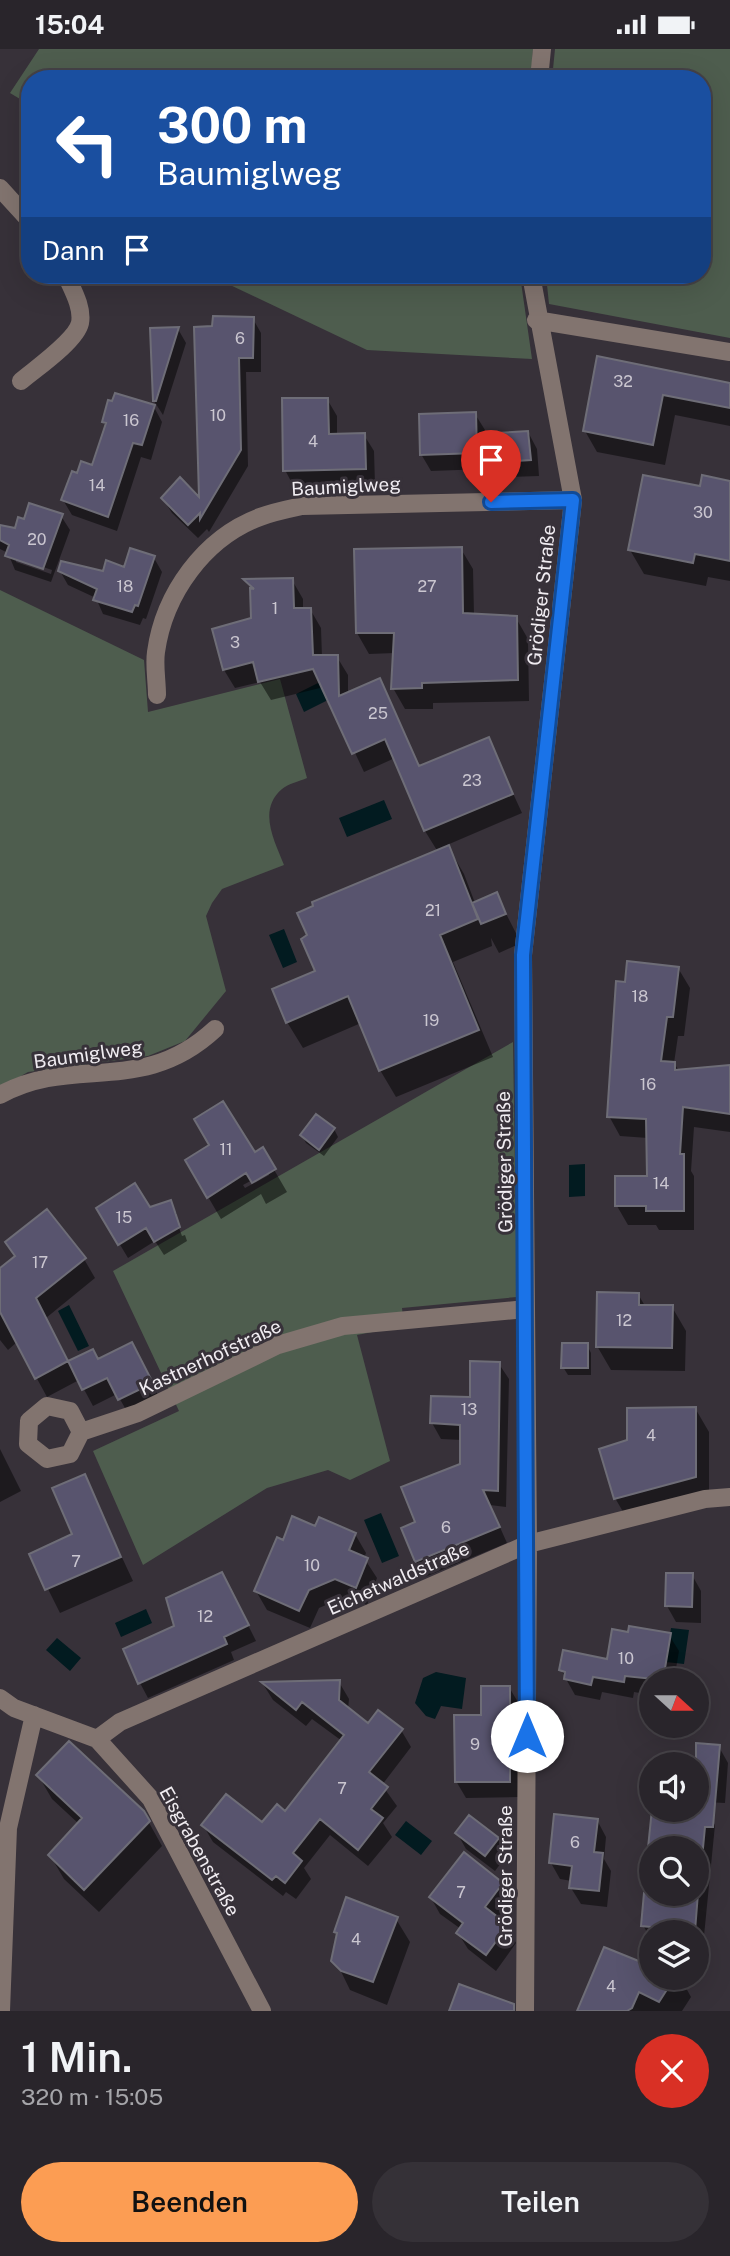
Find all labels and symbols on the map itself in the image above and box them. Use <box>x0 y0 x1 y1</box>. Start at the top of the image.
house number: 6 <box>235 329 245 348</box>
house number: 32 <box>613 372 633 391</box>
house number: 10 <box>210 406 226 425</box>
house number: 16 <box>123 411 139 430</box>
pin <box>461 430 521 502</box>
house number: 4 <box>308 432 318 451</box>
street label: Baumiglweg <box>291 472 402 500</box>
house number: 14 <box>89 476 105 495</box>
house number: 30 <box>693 503 713 522</box>
street label: Grödiger Straße <box>523 523 559 667</box>
house number: 20 <box>27 530 47 549</box>
house number: 18 <box>117 577 133 596</box>
house number: 27 <box>417 577 437 596</box>
house number: 1 <box>272 599 278 618</box>
house number: 3 <box>230 633 240 652</box>
house number: 25 <box>368 704 388 723</box>
house number: 23 <box>462 771 482 790</box>
house number: 21 <box>425 901 441 920</box>
house number: 18 <box>632 987 648 1006</box>
house number: 19 <box>423 1011 439 1030</box>
street label: Baumiglweg <box>32 1035 144 1073</box>
house number: 16 <box>640 1075 656 1094</box>
street label: Grödiger Straße <box>492 1091 516 1233</box>
house number: 11 <box>219 1140 233 1159</box>
house number: 14 <box>653 1174 669 1193</box>
house number: 15 <box>116 1208 132 1227</box>
house number: 17 <box>32 1253 48 1272</box>
house number: 12 <box>616 1311 632 1330</box>
street label: Kastnerhofstraße <box>135 1314 285 1400</box>
house number: 13 <box>461 1400 477 1419</box>
house number: 4 <box>646 1426 656 1445</box>
house number: 6 <box>441 1518 451 1537</box>
street label: Eichetwaldstraße <box>324 1537 472 1619</box>
house number: 7 <box>71 1552 81 1571</box>
house number: 10 <box>304 1556 320 1575</box>
house number: 12 <box>197 1607 213 1626</box>
house number: 10 <box>618 1649 634 1668</box>
north arrow <box>639 1668 709 1738</box>
position arrow <box>490 1699 564 1773</box>
house number: 9 <box>470 1735 480 1754</box>
house number: 7 <box>337 1779 347 1798</box>
street label: Eisgrabenstraße <box>155 1782 245 1920</box>
street label: Grödiger Straße <box>494 1805 516 1947</box>
house number: 6 <box>570 1833 580 1852</box>
house number: 7 <box>456 1883 466 1902</box>
house number: 4 <box>351 1930 361 1949</box>
house number: 4 <box>606 1977 616 1996</box>

